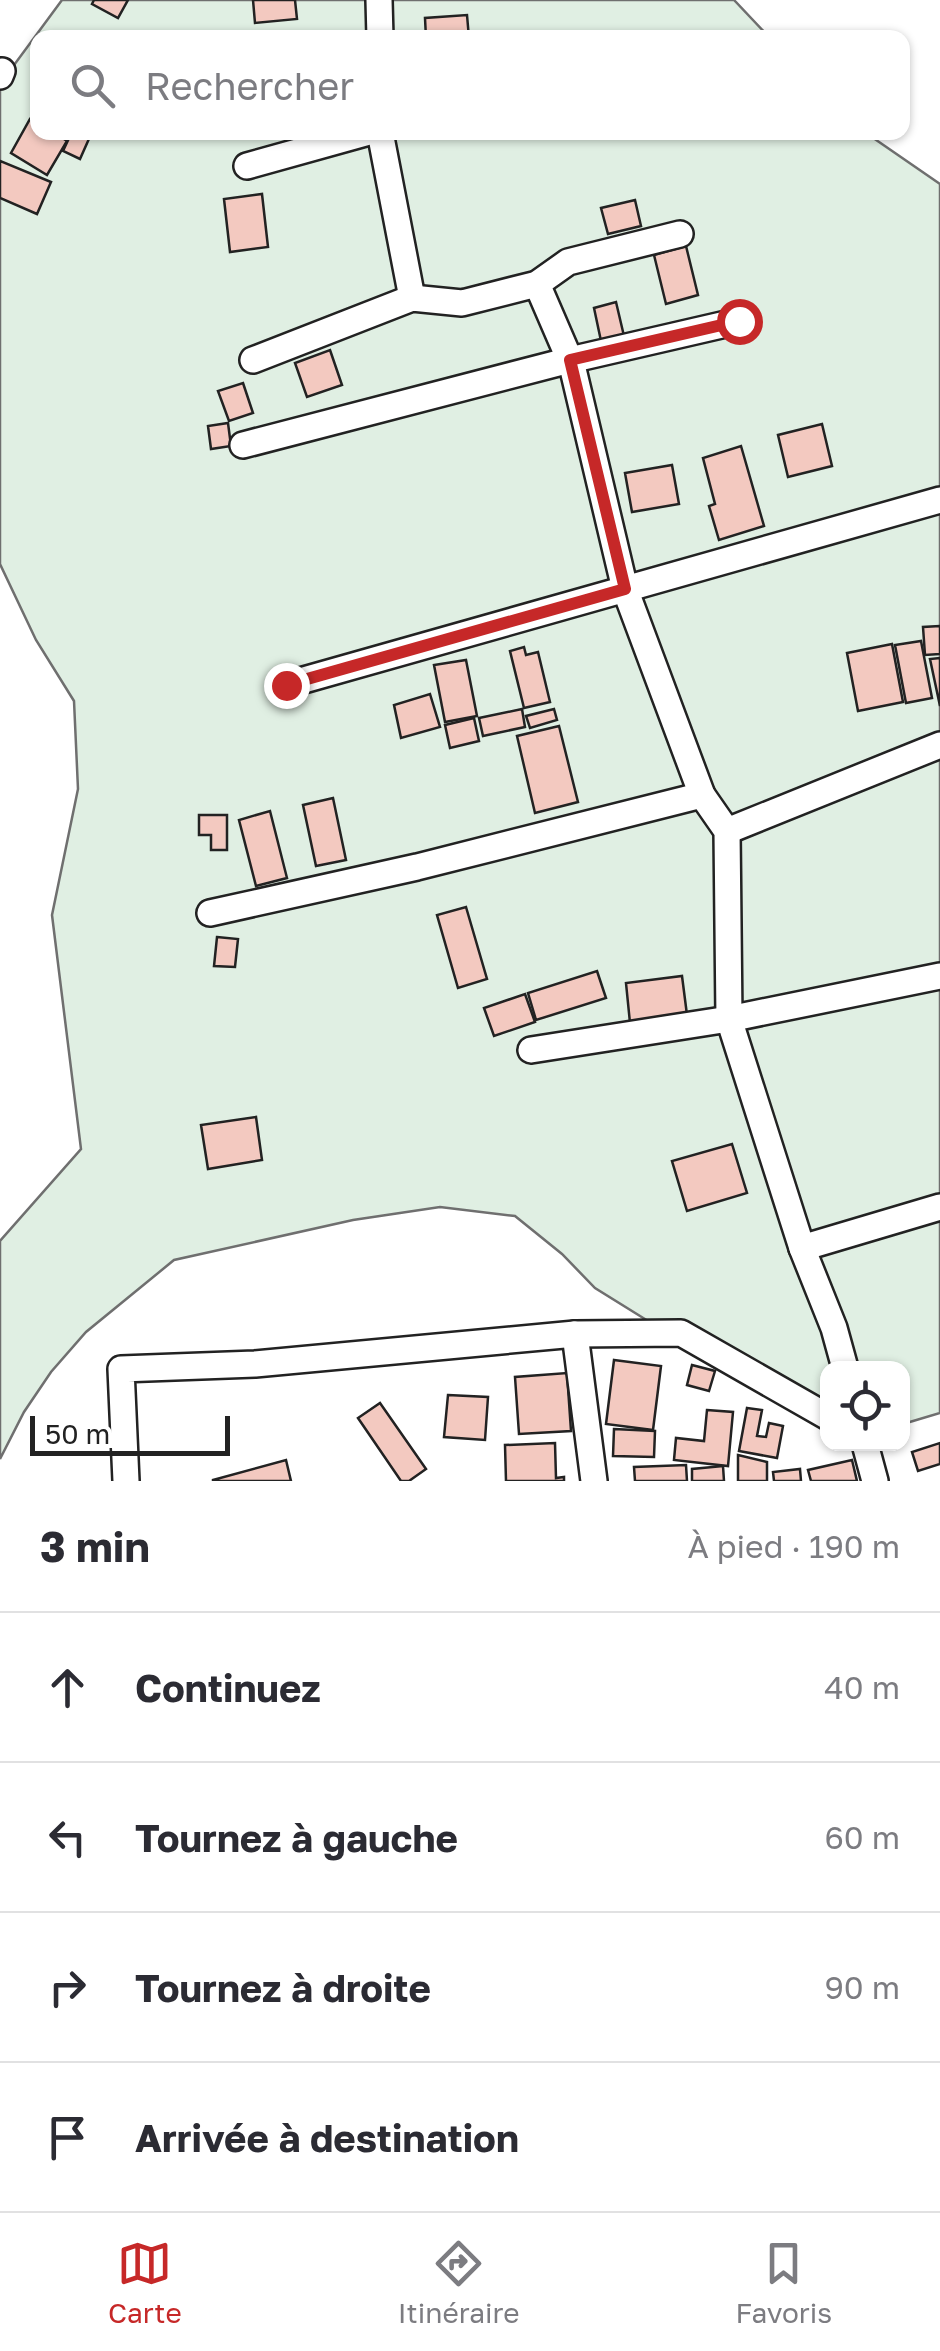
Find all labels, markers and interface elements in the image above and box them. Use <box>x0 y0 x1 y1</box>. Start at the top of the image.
search box <box>30 30 910 140</box>
icon: search <box>65 58 120 113</box>
text: Rechercher <box>145 63 354 108</box>
route start <box>717 299 763 345</box>
route end <box>264 663 310 709</box>
map controls <box>820 1361 910 1451</box>
button: locate <box>820 1361 910 1451</box>
scale bar <box>30 1411 230 1456</box>
text: 50 m <box>45 1417 110 1450</box>
text: 3 min <box>40 1521 150 1571</box>
text: À pied · 190 m <box>687 1527 900 1565</box>
icon: ahead <box>40 1660 95 1715</box>
text: Continuez <box>135 1665 321 1710</box>
text: 40 m <box>824 1668 900 1706</box>
icon: left <box>40 1810 95 1865</box>
text: Tournez à gauche <box>135 1815 458 1860</box>
text: 60 m <box>824 1818 900 1856</box>
icon: right <box>40 1960 95 2015</box>
text: Tournez à droite <box>135 1965 431 2010</box>
text: 90 m <box>824 1968 900 2006</box>
icon: arrive <box>40 2110 95 2165</box>
text: Arrivée à destination <box>135 2115 519 2160</box>
tab: Carte <box>108 2236 182 2329</box>
tab: Itinéraire <box>398 2236 520 2329</box>
tab: Favoris <box>735 2236 832 2329</box>

